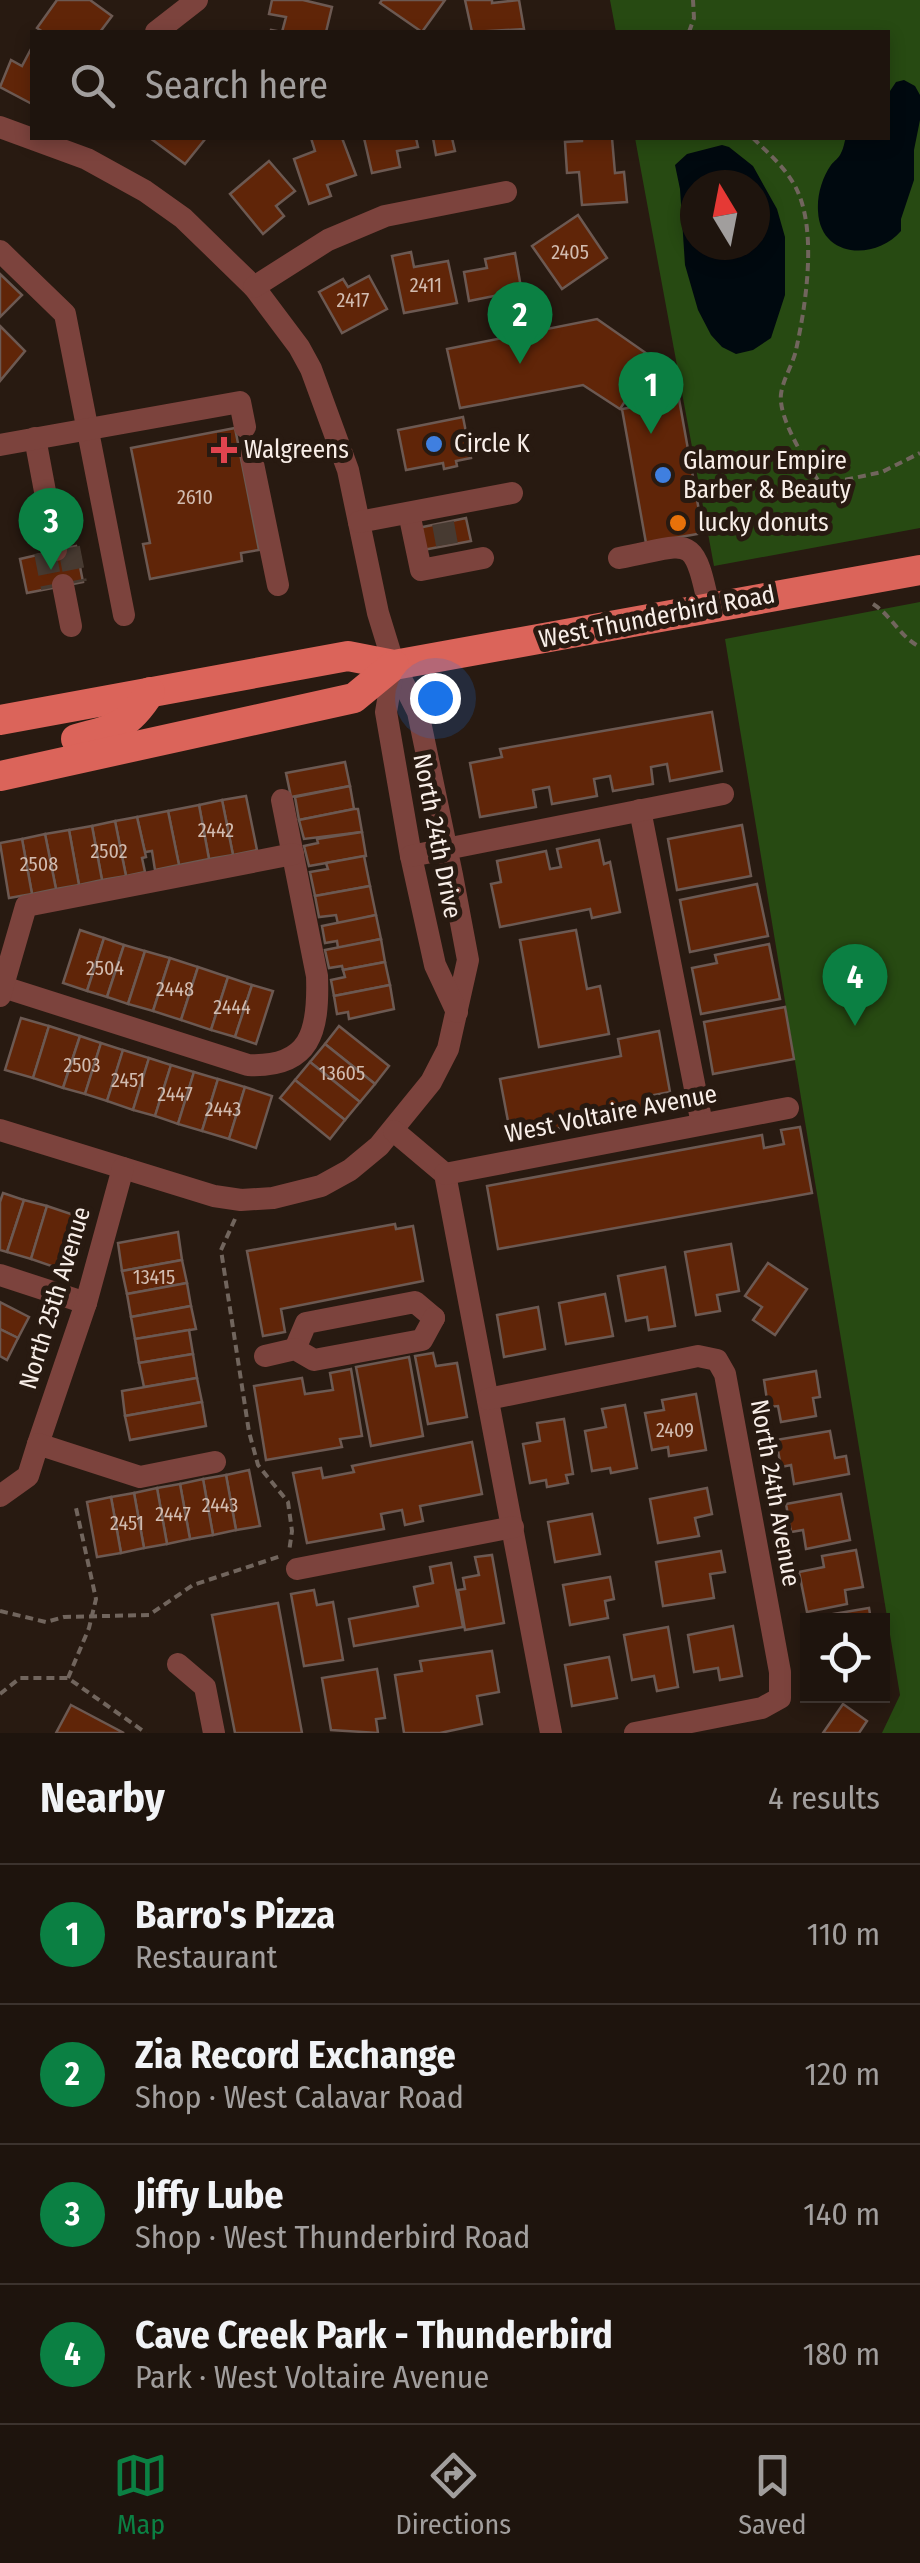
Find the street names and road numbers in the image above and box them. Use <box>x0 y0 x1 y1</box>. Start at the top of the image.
street label: West Thunderbird Road <box>536 579 778 655</box>
street label: North 24th Drive <box>406 751 468 921</box>
street label: West Voltaire Avenue <box>502 1079 720 1149</box>
street label: North 25th Avenue <box>13 1203 97 1393</box>
street label: North 24th Avenue <box>744 1397 806 1589</box>

